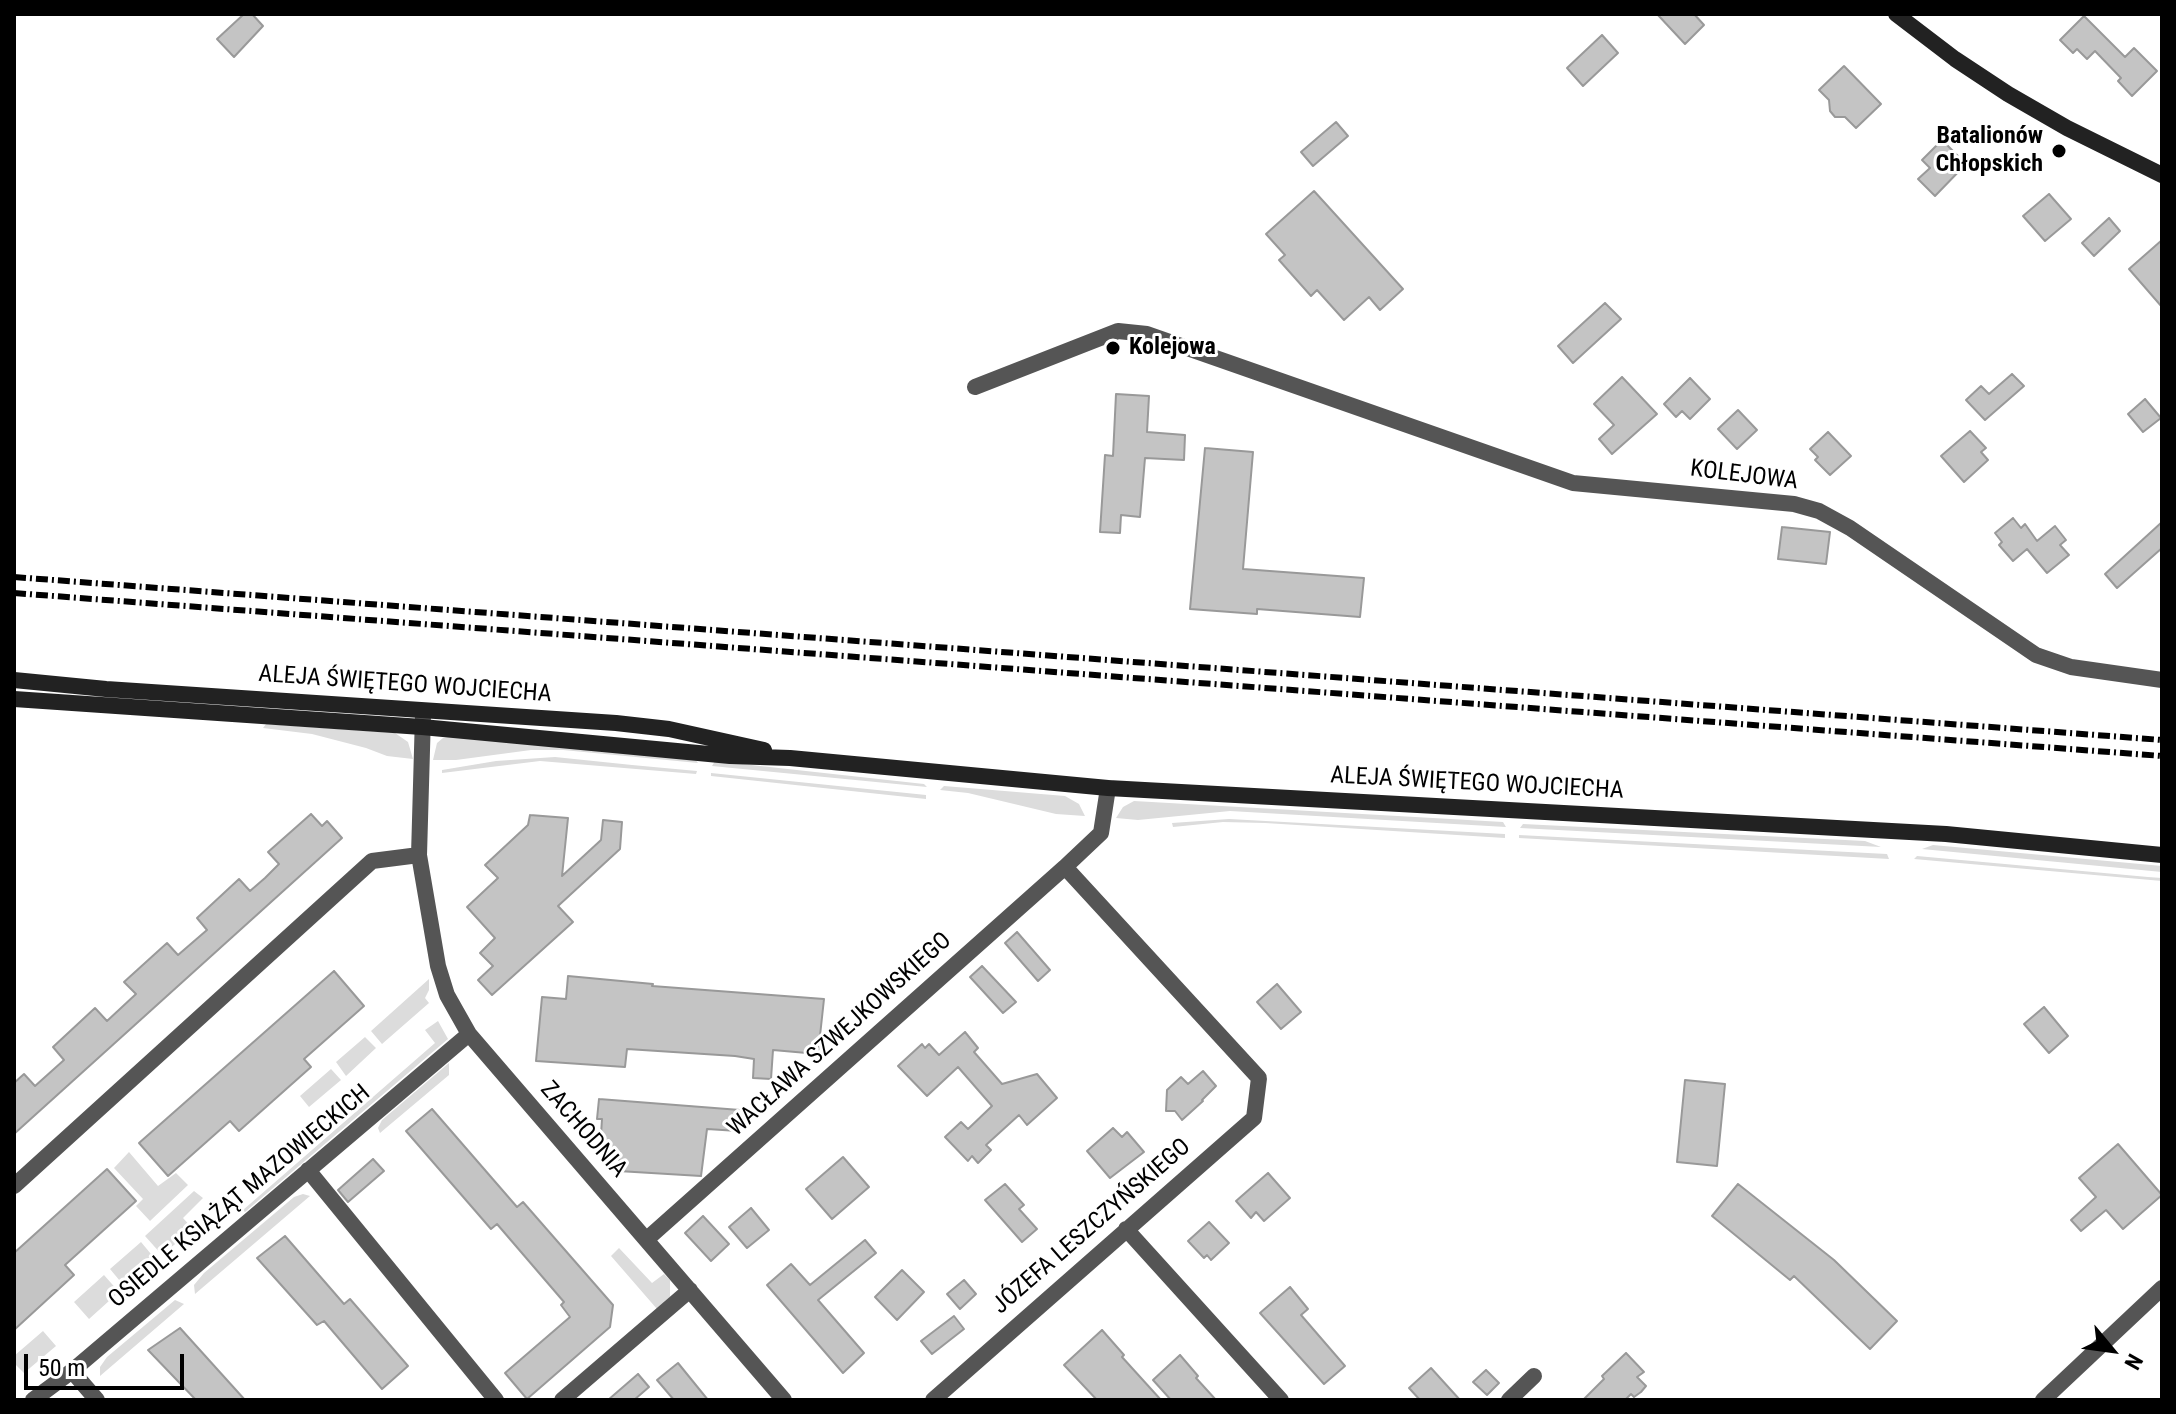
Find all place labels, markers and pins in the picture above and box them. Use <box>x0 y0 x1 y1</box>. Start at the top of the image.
place label: Batalionów Chłopskich <box>1936 123 2043 179</box>
marker: Batalionów Chłopskich <box>2050 142 2068 160</box>
place label: Kolejowa <box>1129 334 1216 362</box>
marker: Kolejowa <box>1104 339 1122 357</box>

